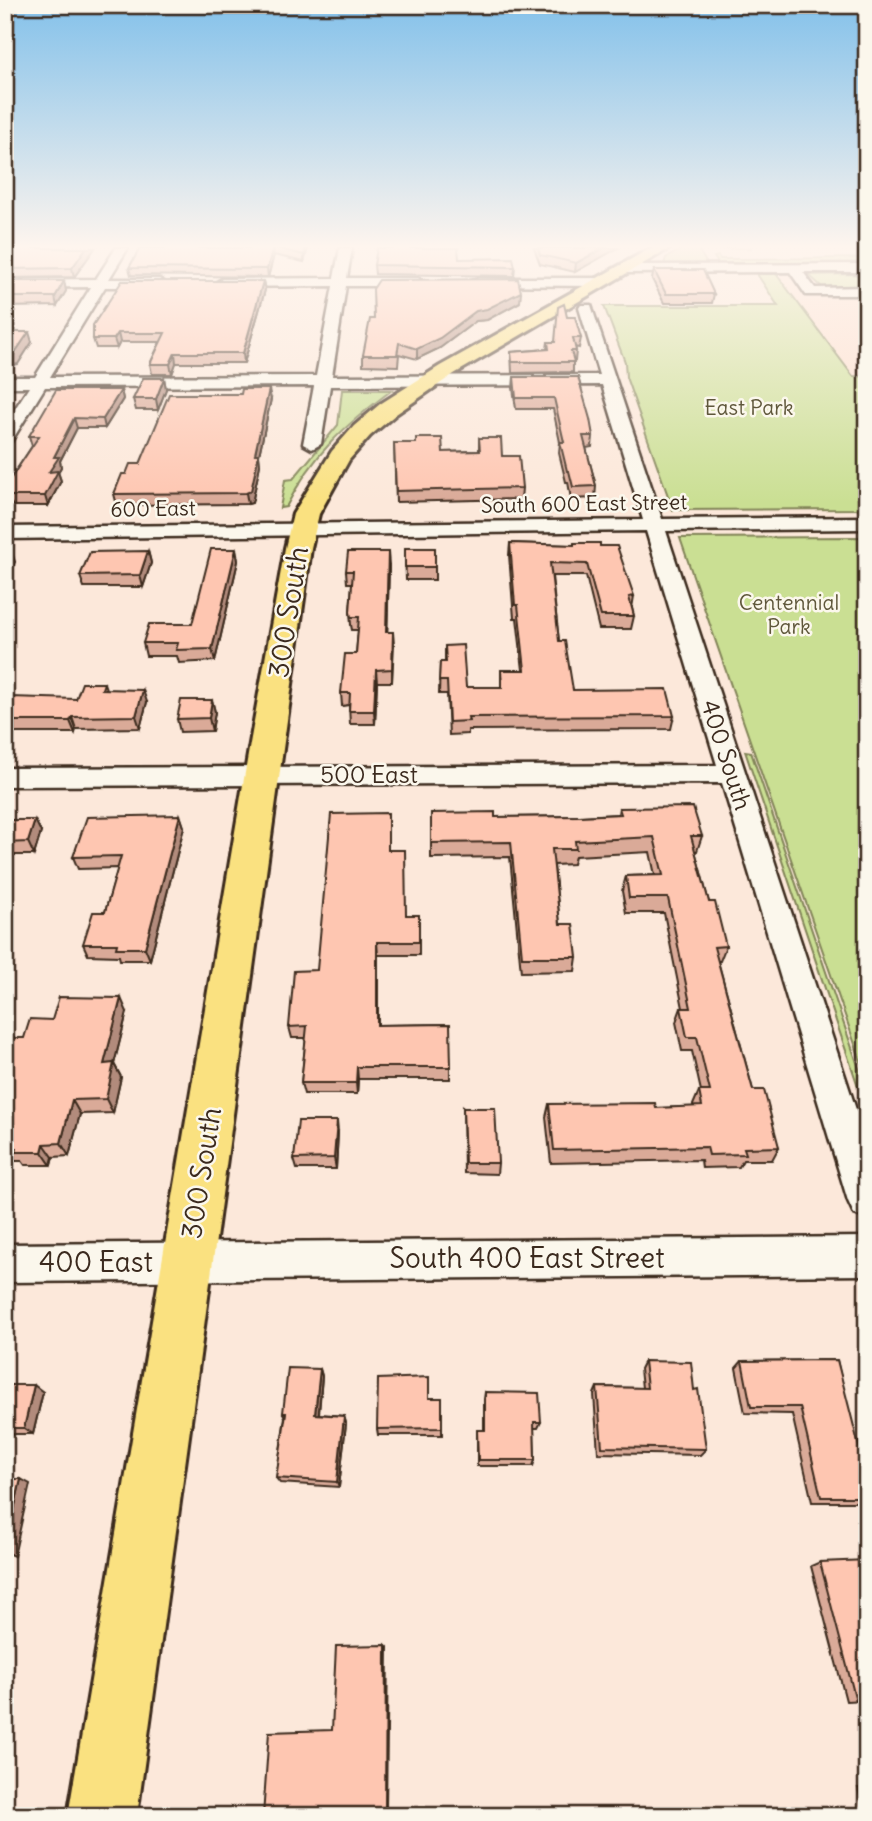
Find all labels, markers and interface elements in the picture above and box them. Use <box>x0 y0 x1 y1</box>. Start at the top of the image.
park label: East Park <box>704 394 794 421</box>
street label: South 600 East Street <box>481 488 687 519</box>
street label: 600 East <box>110 494 196 523</box>
street label: 300 South <box>260 544 316 680</box>
park label: Centennial Park <box>739 589 839 640</box>
street label: 400 South <box>695 696 759 814</box>
street label: 500 East <box>320 759 418 789</box>
street label: 300 South <box>173 1105 229 1241</box>
street label: South 400 East Street <box>389 1240 665 1276</box>
street label: 400 East <box>39 1244 153 1280</box>

